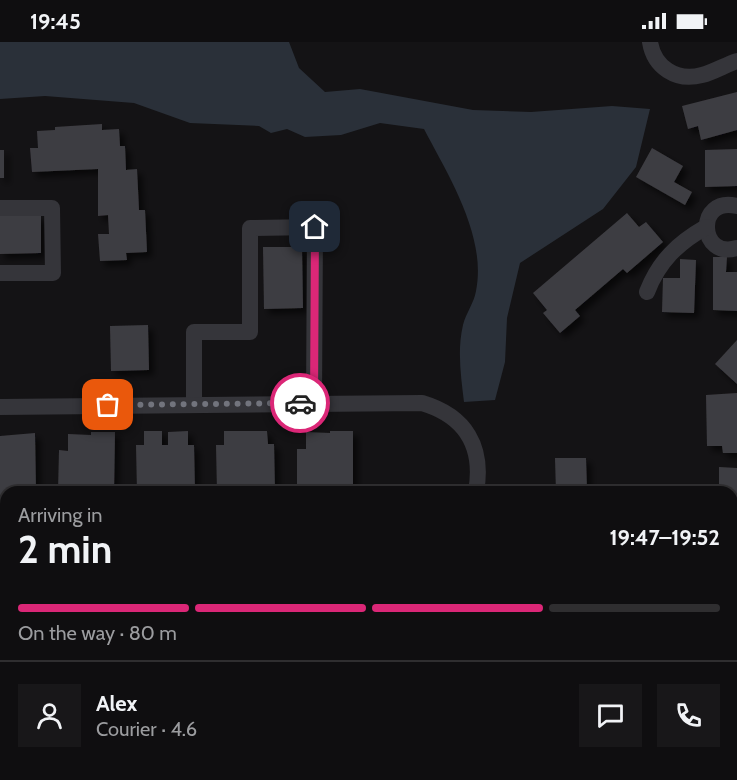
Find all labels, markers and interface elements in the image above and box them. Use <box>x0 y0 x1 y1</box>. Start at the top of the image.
text: 19:45 <box>30 8 81 35</box>
pin <box>289 201 340 252</box>
icon: home <box>298 210 331 243</box>
courier <box>270 373 330 433</box>
pin <box>82 379 133 430</box>
icon: car <box>284 387 317 420</box>
icon: bag <box>91 388 124 421</box>
text: Arriving in <box>18 503 102 527</box>
text: 19:47–19:52 <box>609 524 720 551</box>
text: 2 min <box>18 525 112 573</box>
text: On the way · 80 m <box>18 621 177 645</box>
button: person <box>18 684 81 747</box>
button: chat <box>579 684 642 747</box>
button: phone <box>657 684 720 747</box>
text: Alex <box>96 690 137 717</box>
text: Courier · 4.6 <box>96 717 197 741</box>

